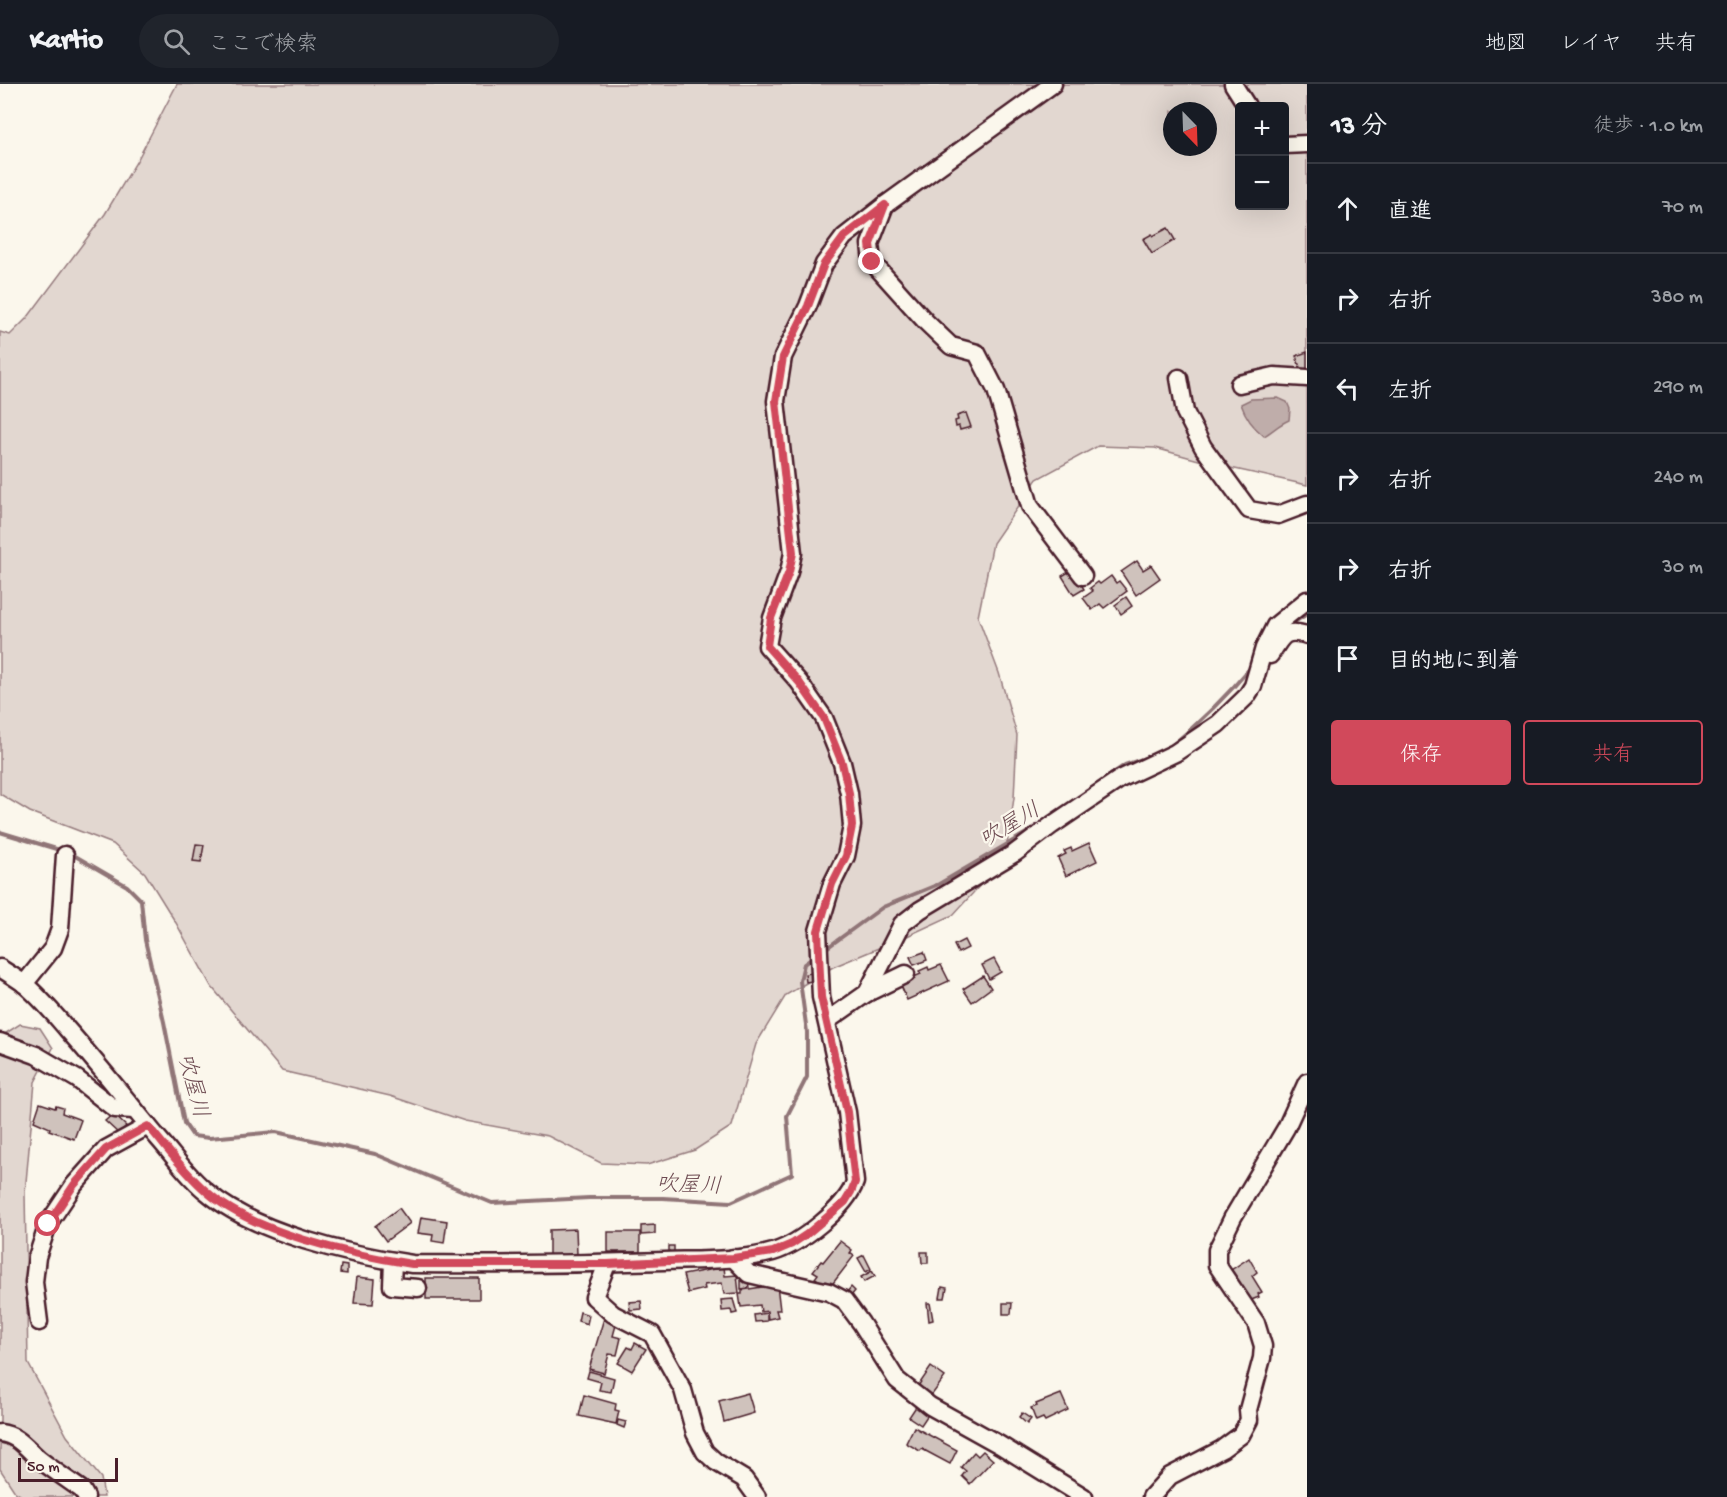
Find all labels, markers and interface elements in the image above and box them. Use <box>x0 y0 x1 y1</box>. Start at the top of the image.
search box <box>139 14 559 68</box>
text: Kartio <box>30 25 103 58</box>
icon: search <box>160 25 193 58</box>
text: ここで検索 <box>208 33 318 59</box>
text: 地図 <box>1485 33 1527 58</box>
text: レイヤ <box>1560 33 1622 58</box>
text: 共有 <box>1655 33 1697 58</box>
north arrow <box>1163 102 1217 156</box>
map controls <box>1235 102 1289 210</box>
button: + <box>1235 102 1289 156</box>
text: 13 分 <box>1331 113 1387 144</box>
text: 徒歩 · 1.0 km <box>1594 116 1703 139</box>
button: − <box>1235 156 1289 210</box>
icon: ahead <box>1331 192 1364 225</box>
text: 70 m <box>1662 197 1703 220</box>
text: 直進 <box>1388 200 1432 226</box>
route end <box>858 248 884 274</box>
icon: right <box>1331 282 1364 315</box>
text: 380 m <box>1651 287 1703 310</box>
text: 右折 <box>1388 290 1432 316</box>
icon: left <box>1331 372 1364 405</box>
text: 290 m <box>1653 377 1703 400</box>
text: 左折 <box>1388 380 1432 406</box>
icon: right <box>1331 462 1364 495</box>
text: 240 m <box>1653 467 1703 490</box>
text: 右折 <box>1388 470 1432 496</box>
icon: right <box>1331 552 1364 585</box>
text: 30 m <box>1662 557 1703 580</box>
text: 右折 <box>1388 560 1432 586</box>
icon: arrive <box>1331 642 1364 675</box>
text: 目的地に到着 <box>1388 650 1520 676</box>
button: 保存 <box>1331 720 1511 785</box>
button: 共有 <box>1523 720 1703 785</box>
water label: 吹屋川 <box>976 797 1046 855</box>
water label: 吹屋川 <box>170 1051 213 1121</box>
water label: 吹屋川 <box>655 1172 722 1201</box>
route start <box>34 1210 60 1236</box>
scale bar <box>18 1455 118 1482</box>
text: 50 m <box>27 1459 60 1478</box>

